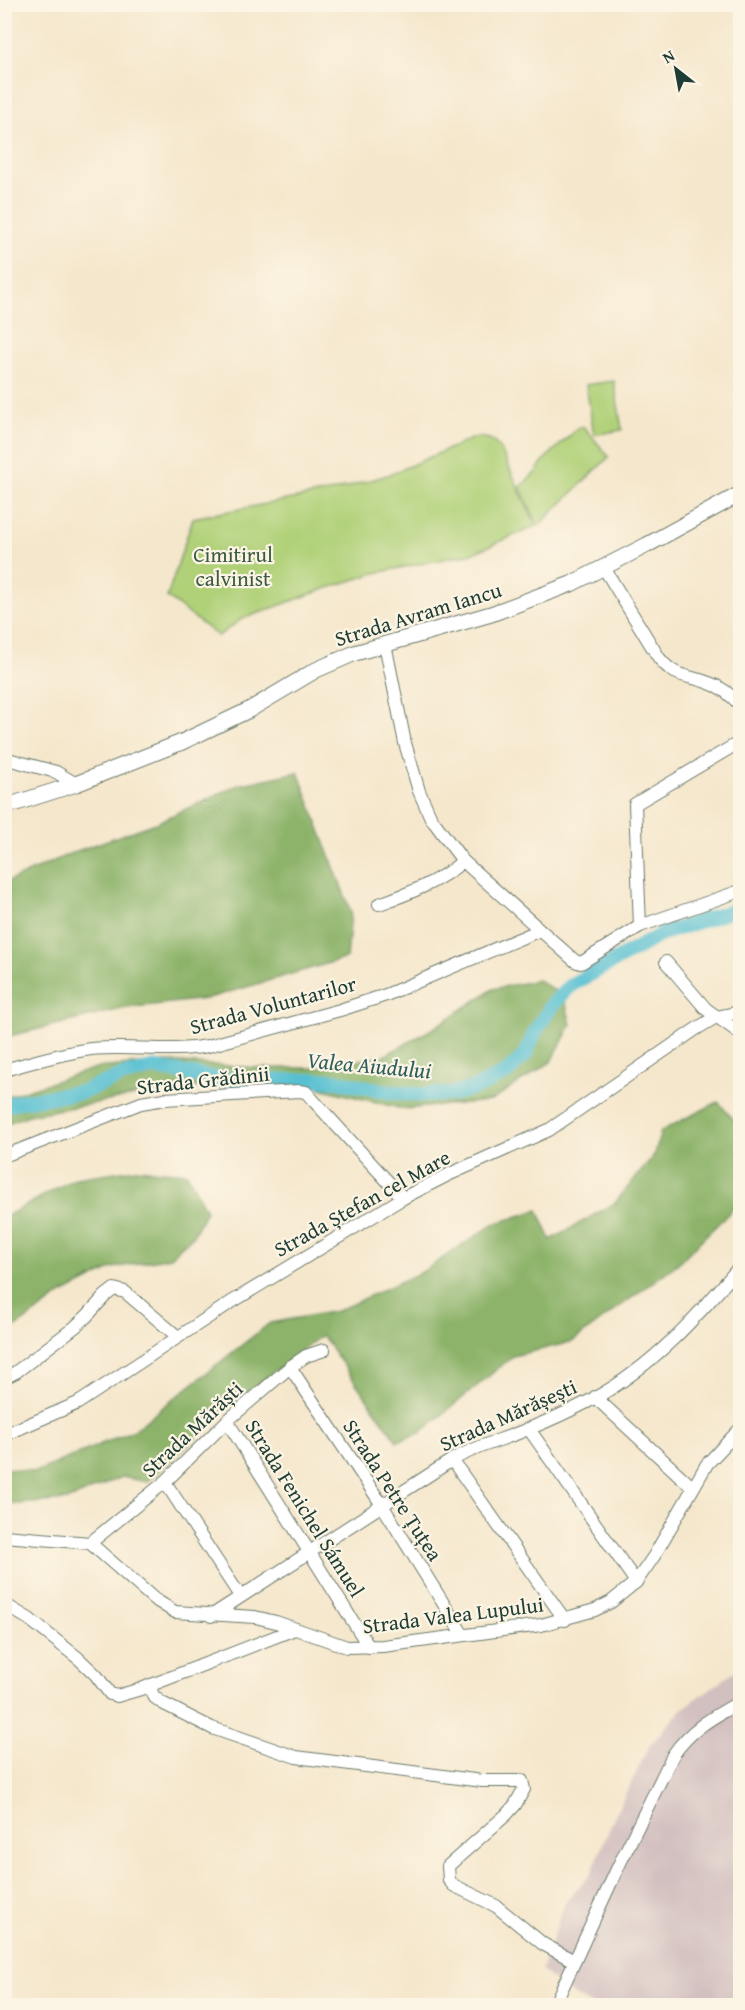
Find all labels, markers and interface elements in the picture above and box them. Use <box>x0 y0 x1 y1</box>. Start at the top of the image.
north arrow <box>646 39 706 99</box>
text: N <box>658 43 679 69</box>
park label: Cimitirul calvinist <box>193 539 273 594</box>
street label: Strada Avram Iancu <box>331 574 506 654</box>
street label: Strada Voluntarilor <box>186 968 360 1042</box>
water label: Valea Aiudului <box>306 1044 433 1086</box>
street label: Strada Grădinii <box>135 1058 271 1102</box>
street label: Strada Ștefan cel Mare <box>268 1142 456 1264</box>
street label: Strada Mărășești <box>434 1371 582 1459</box>
street label: Strada Mărăști <box>134 1374 250 1484</box>
street label: Strada Fenichel Sámuel <box>238 1413 372 1603</box>
street label: Strada Petre Țuțea <box>335 1413 451 1567</box>
street label: Strada Valea Lupului <box>361 1589 545 1641</box>

